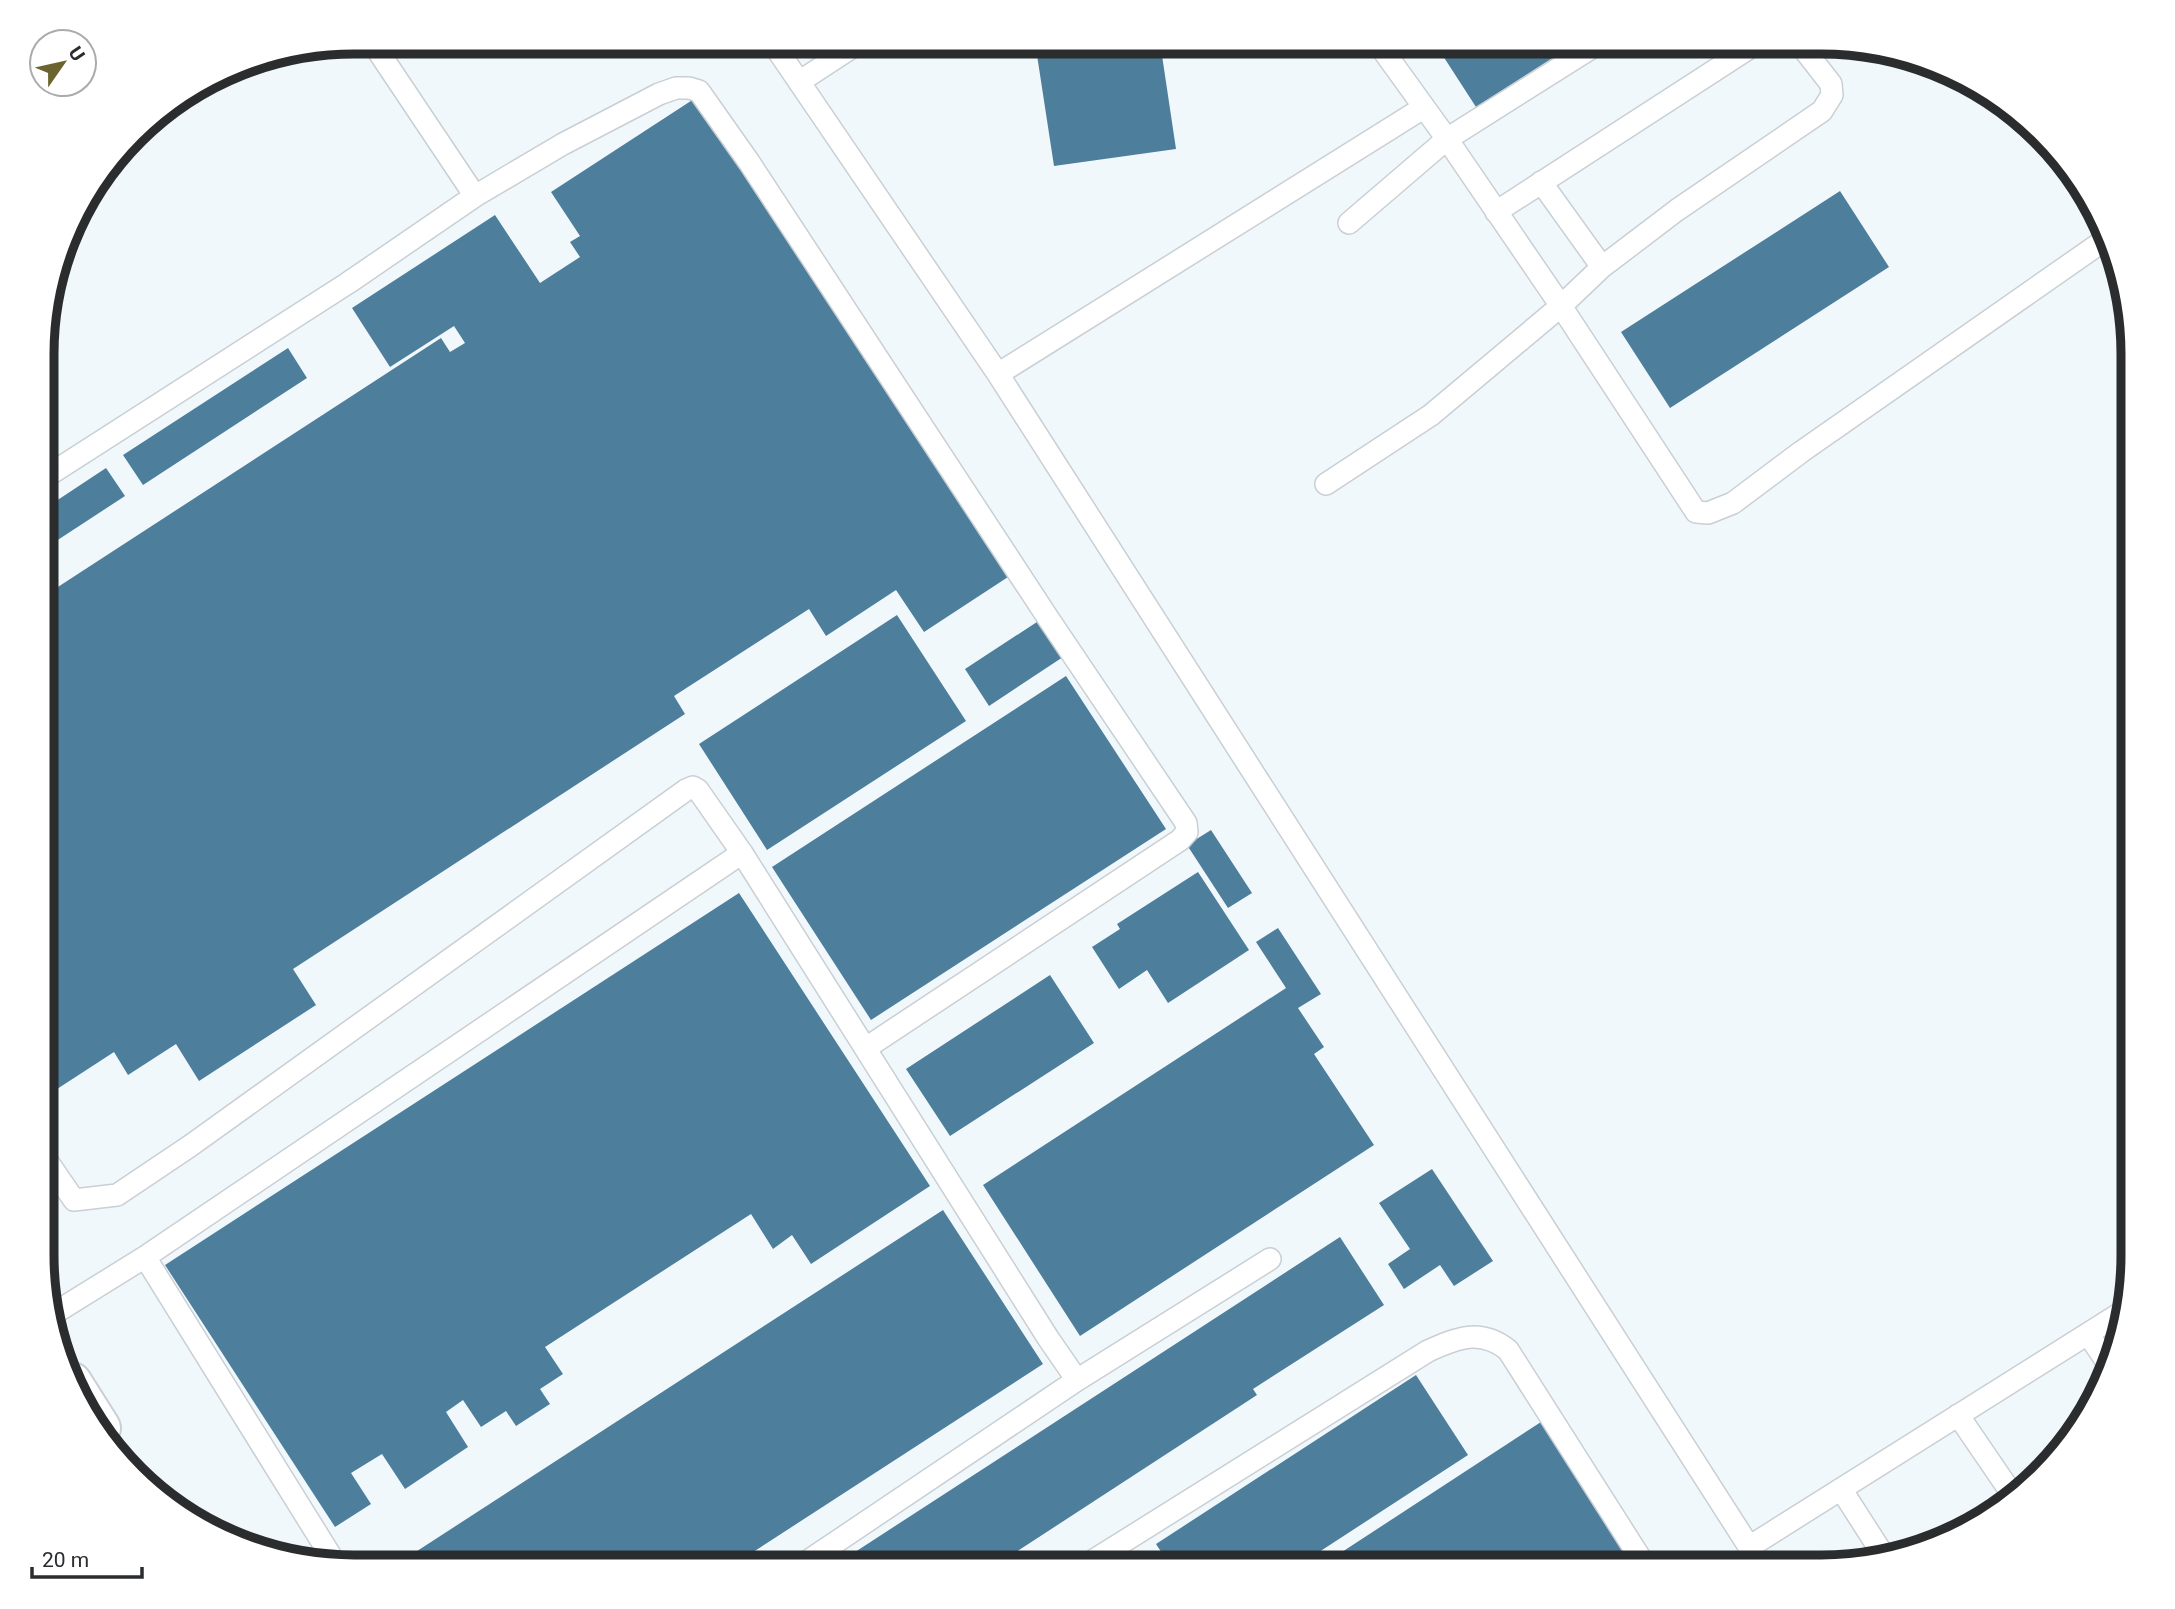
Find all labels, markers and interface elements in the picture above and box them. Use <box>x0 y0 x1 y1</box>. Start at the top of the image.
north arrow <box>28 28 98 98</box>
text: U <box>64 42 90 65</box>
scale bar <box>32 1536 142 1580</box>
text: 20 m <box>42 1548 89 1572</box>

